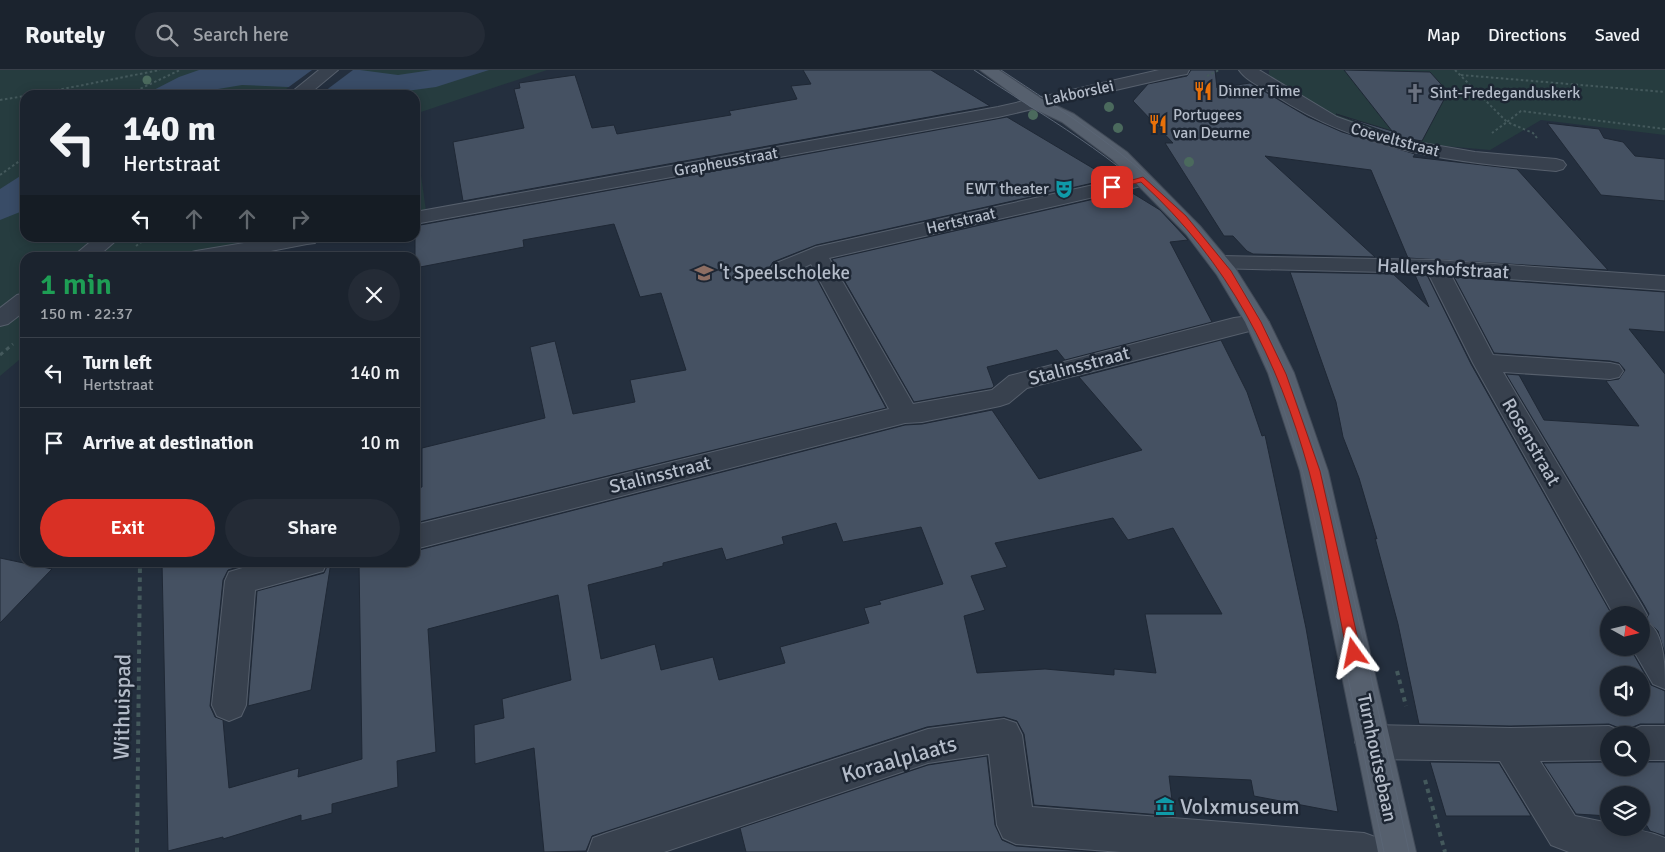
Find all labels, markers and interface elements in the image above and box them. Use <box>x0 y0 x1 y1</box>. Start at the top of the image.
search box <box>135 12 485 57</box>
text: Routely <box>25 20 105 50</box>
icon: search <box>153 21 181 49</box>
text: Search here <box>193 23 289 47</box>
text: Map <box>1427 24 1460 46</box>
text: Directions <box>1488 24 1567 46</box>
text: Saved <box>1595 24 1640 46</box>
street label: Lakborslei <box>1042 76 1116 110</box>
restaurant icon: Dinner Time <box>1192 80 1214 102</box>
place label: Dinner Time <box>1218 81 1301 101</box>
church icon: Sint-Fredeganduskerk <box>1404 82 1426 104</box>
place label: Sint-Fredeganduskerk <box>1430 83 1580 103</box>
place label: Portugees van Deurne <box>1173 105 1250 143</box>
text: 140 m <box>123 107 216 150</box>
icon: left <box>40 110 105 175</box>
restaurant icon: Portugees van Deurne <box>1147 113 1169 135</box>
street label: Coeveltstraat <box>1349 119 1442 162</box>
street label: Grapheusstraat <box>672 143 780 181</box>
text: Hertstraat <box>123 150 220 177</box>
pin <box>1091 166 1133 208</box>
icon: arrive <box>1098 173 1126 201</box>
theatre icon: EWT theater <box>1053 178 1075 200</box>
place label: EWT theater <box>965 179 1049 199</box>
street label: Hertstraat <box>924 203 998 239</box>
icon: left <box>127 205 155 233</box>
icon: ahead <box>180 205 208 233</box>
icon: ahead <box>233 205 261 233</box>
icon: right <box>286 205 314 233</box>
street label: Hallershofstraat <box>1376 254 1510 284</box>
place label: 't Speelscholeke <box>719 261 850 285</box>
school or university icon: 't Speelscholeke <box>693 262 715 284</box>
text: 1 min <box>40 266 112 303</box>
button: close <box>348 269 400 321</box>
text: 150 m · 22:37 <box>40 304 133 324</box>
street label: Stalinsstraat <box>1026 341 1133 391</box>
text: Turn left <box>83 351 152 375</box>
icon: left <box>40 359 68 387</box>
text: 140 m <box>350 361 400 385</box>
text: Hertstraat <box>83 375 154 395</box>
street label: Rosenstraat <box>1496 394 1566 490</box>
icon: arrive <box>40 429 68 457</box>
text: Arrive at destination <box>83 431 254 455</box>
text: 10 m <box>360 431 400 455</box>
street label: Stalinsstraat <box>607 451 714 499</box>
button: Exit <box>40 499 215 557</box>
button: Share <box>225 499 400 557</box>
north arrow <box>1600 606 1650 656</box>
map controls <box>1600 606 1650 836</box>
position arrow <box>1327 626 1379 678</box>
street label: Withuispad <box>108 654 136 760</box>
button: sound <box>1600 666 1650 716</box>
street label: Turnhoutsebaan <box>1352 692 1402 824</box>
button: search <box>1600 726 1650 776</box>
street label: Koraalplaats <box>838 730 960 788</box>
button: layers <box>1600 786 1650 836</box>
place label: Volxmuseum <box>1180 793 1299 820</box>
museum icon: Volxmuseum <box>1154 795 1176 817</box>

